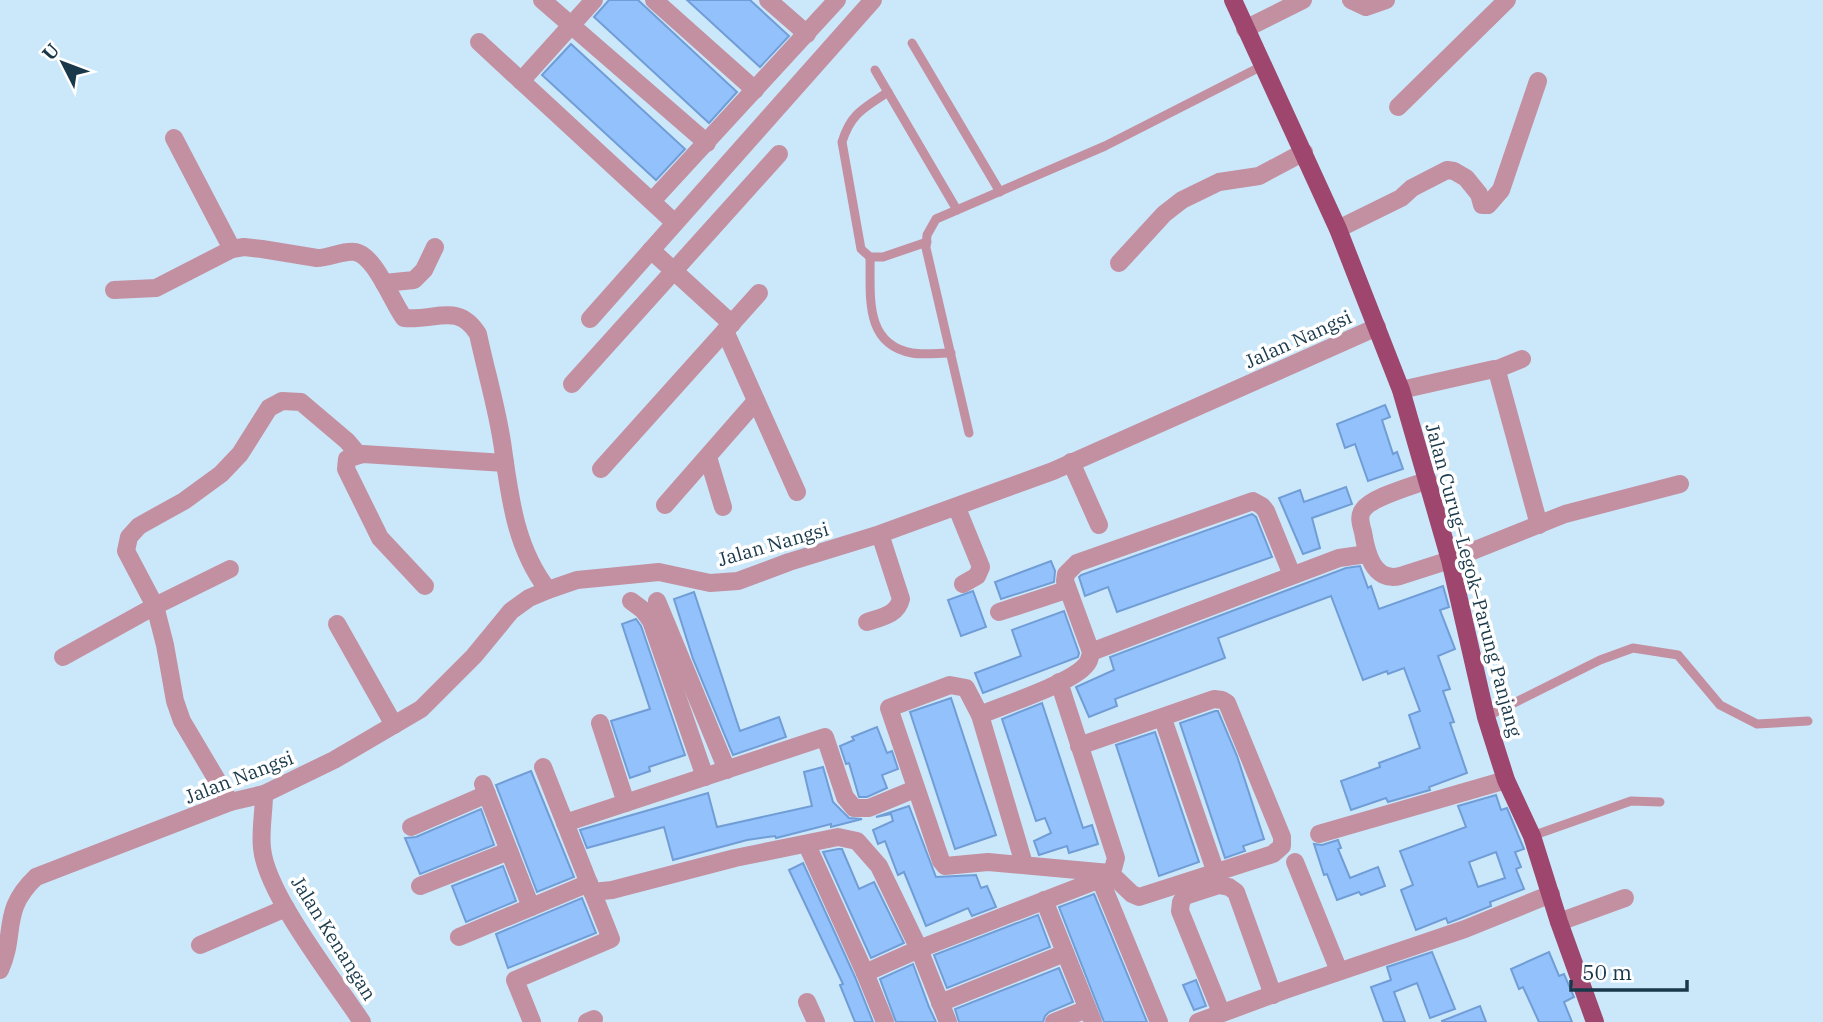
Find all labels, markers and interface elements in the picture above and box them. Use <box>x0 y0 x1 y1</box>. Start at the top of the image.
north arrow <box>28 28 98 98</box>
text: U <box>37 38 64 65</box>
street label: Jalan Nangsi <box>1241 305 1355 373</box>
street label: Jalan Curug–Legok–Parung Panjang <box>1421 420 1528 740</box>
street label: Jalan Nangsi <box>715 517 831 571</box>
street label: Jalan Nangsi <box>181 745 297 809</box>
street label: Jalan Kenangan <box>286 871 382 1005</box>
scale bar <box>1571 948 1686 992</box>
text: 50 m <box>1582 958 1632 986</box>

